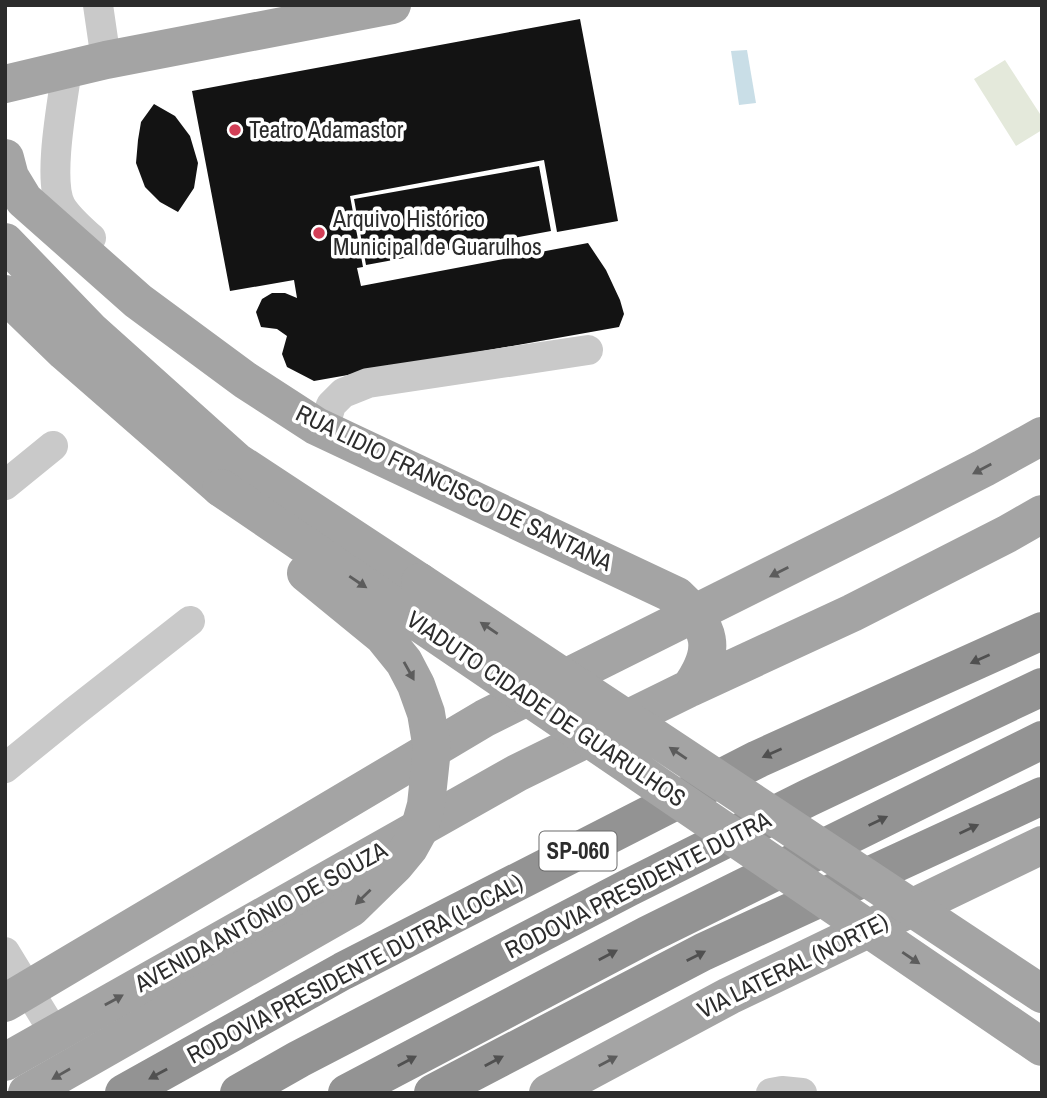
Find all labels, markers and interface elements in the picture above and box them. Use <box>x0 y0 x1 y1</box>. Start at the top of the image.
place label: Teatro Adamastor <box>249 113 404 145</box>
marker: Teatro Adamastor <box>227 122 243 138</box>
place label: Arquivo Histórico Municipal de Guarulhos <box>332 202 542 262</box>
marker: Arquivo Histórico Municipal de Guarulhos <box>311 225 327 241</box>
street label: RUA LIDIO FRANCISCO DE SANTANA <box>291 396 619 578</box>
one-way arrow <box>972 463 992 475</box>
one-way arrow <box>769 566 789 577</box>
one-way arrow <box>349 575 367 589</box>
street label: VIADUTO CIDADE DE GUARULHOS <box>401 603 692 814</box>
one-way arrow <box>479 621 499 634</box>
one-way arrow <box>969 654 990 665</box>
one-way arrow <box>403 662 415 681</box>
one-way arrow <box>669 747 688 760</box>
one-way arrow <box>762 747 782 759</box>
street label: RODOVIA PRESIDENTE DUTRA <box>499 803 777 965</box>
one-way arrow <box>868 815 888 827</box>
one-way arrow <box>958 824 979 835</box>
road number: SP-060 <box>540 832 616 870</box>
street label: AVENIDA ANTÔNIO DE SOUZA <box>128 833 393 999</box>
street label: RODOVIA PRESIDENTE DUTRA (LOCAL) <box>181 866 528 1071</box>
one-way arrow <box>355 889 372 905</box>
street label: VIA LATERAL (NORTE) <box>692 905 893 1025</box>
one-way arrow <box>598 949 618 961</box>
one-way arrow <box>686 951 706 963</box>
one-way arrow <box>901 951 921 964</box>
one-way arrow <box>105 994 124 1006</box>
one-way arrow <box>397 1055 417 1067</box>
one-way arrow <box>598 1055 618 1066</box>
one-way arrow <box>484 1056 504 1067</box>
one-way arrow <box>51 1068 71 1080</box>
one-way arrow <box>149 1068 168 1080</box>

